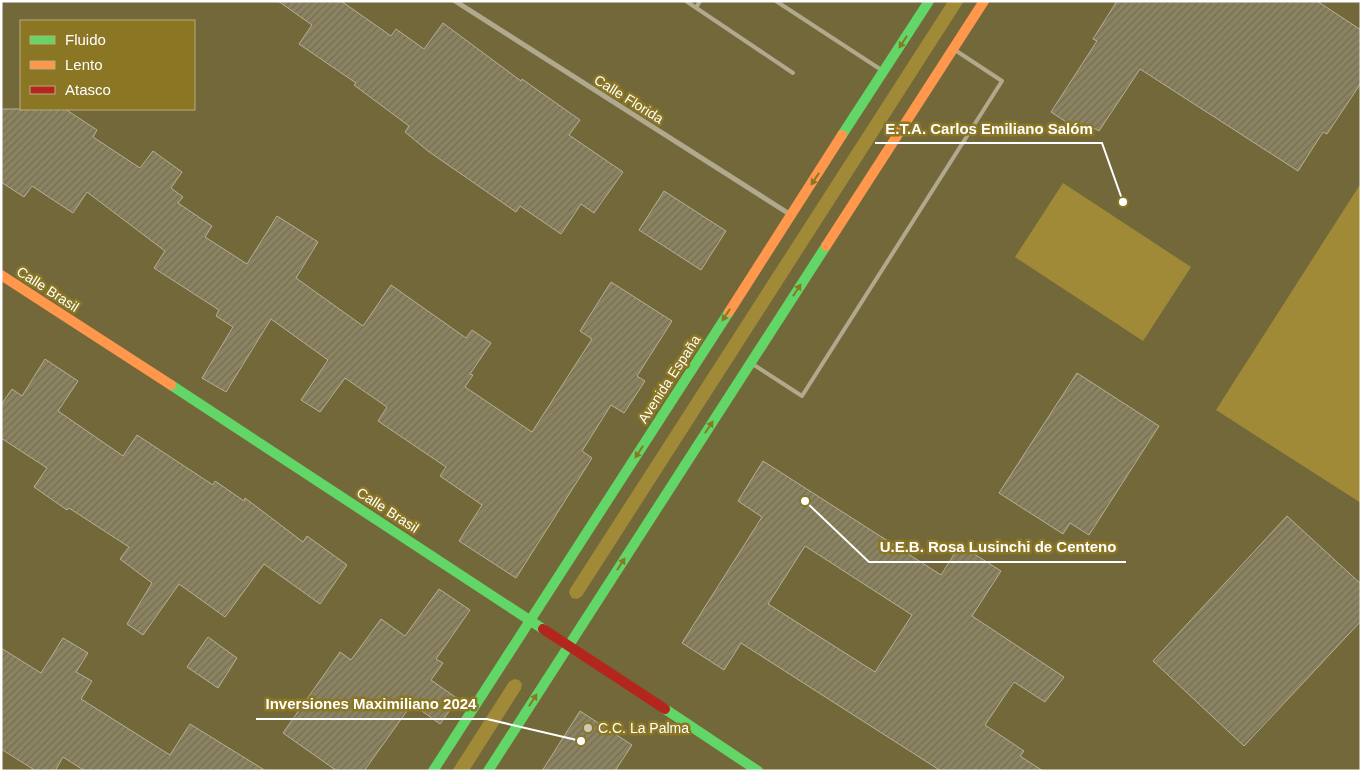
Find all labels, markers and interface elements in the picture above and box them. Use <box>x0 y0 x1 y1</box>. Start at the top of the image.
legend <box>20 20 195 110</box>
text: Fluido <box>65 31 106 48</box>
one-way arrow <box>898 36 907 49</box>
text: Lento <box>65 56 103 73</box>
street label: Calle Florida <box>591 71 667 127</box>
text: Atasco <box>65 81 111 98</box>
callout: E.T.A. Carlos Emiliano Salóm <box>875 113 1102 143</box>
text: E.T.A. Carlos Emiliano Salóm <box>885 120 1093 137</box>
one-way arrow <box>810 172 819 186</box>
street label: Calle Brasil <box>14 263 82 315</box>
one-way arrow <box>793 284 802 297</box>
one-way arrow <box>722 309 731 322</box>
street label: Avenida España <box>635 332 704 426</box>
one-way arrow <box>704 420 714 434</box>
one-way arrow <box>634 445 643 459</box>
street label: Calle Brasil <box>354 484 422 536</box>
callout: U.E.B. Rosa Lusinchi de Centeno <box>869 532 1126 562</box>
text: U.E.B. Rosa Lusinchi de Centeno <box>880 538 1116 555</box>
one-way arrow <box>616 557 626 570</box>
callout: Inversiones Maximiliano 2024 <box>256 689 487 719</box>
one-way arrow <box>529 694 538 707</box>
text: Inversiones Maximiliano 2024 <box>266 695 477 712</box>
place label: C.C. La Palma <box>598 720 689 736</box>
marker: C.C. La Palma <box>582 722 594 734</box>

